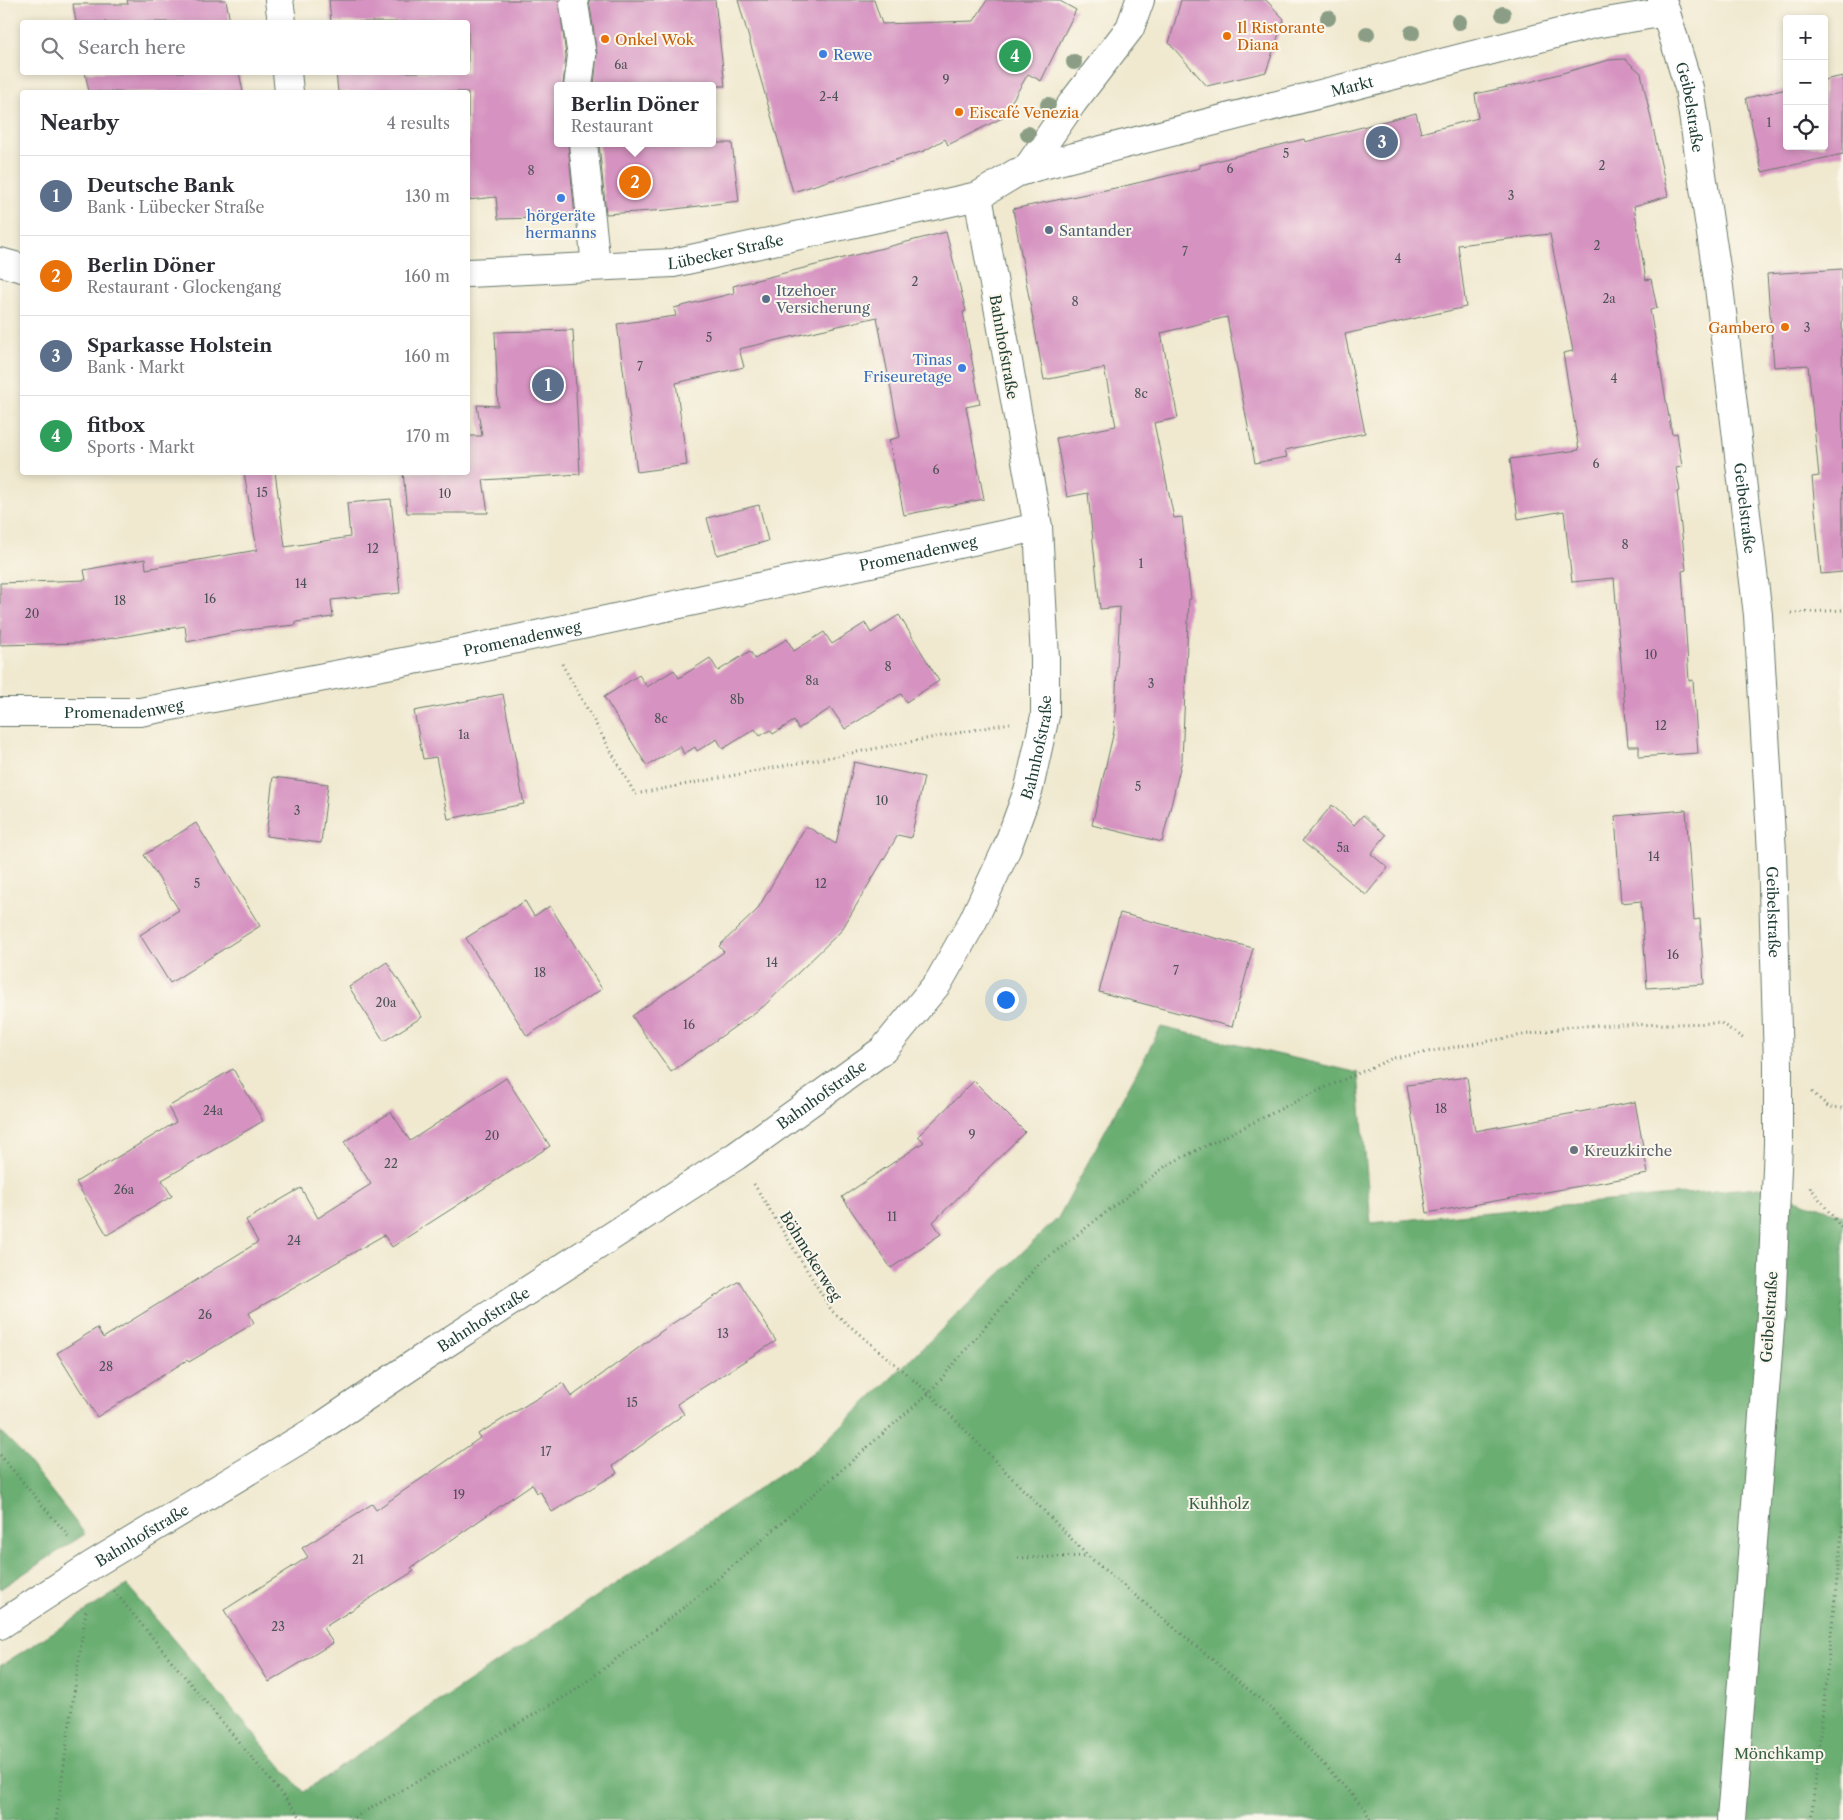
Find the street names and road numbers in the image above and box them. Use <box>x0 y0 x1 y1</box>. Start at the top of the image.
street label: Geibelstraße <box>1672 59 1708 154</box>
street label: Markt <box>1329 71 1376 100</box>
street label: Lübecker Straße <box>667 230 785 273</box>
street label: Bahnhofstraße <box>985 293 1023 401</box>
street label: Geibelstraße <box>1730 461 1760 555</box>
street label: Promenadenweg <box>857 531 978 575</box>
street label: Promenadenweg <box>461 616 583 660</box>
street label: Promenadenweg <box>64 694 185 722</box>
street label: Bahnhofstraße <box>1016 695 1055 802</box>
street label: Geibelstraße <box>1763 866 1784 958</box>
street label: Bahnhofstraße <box>773 1056 870 1133</box>
street label: Böhmckerweg <box>776 1208 846 1304</box>
street label: Geibelstraße <box>1756 1271 1782 1363</box>
street label: Bahnhofstraße <box>434 1282 533 1356</box>
street label: Bahnhofstraße <box>92 1499 192 1570</box>

